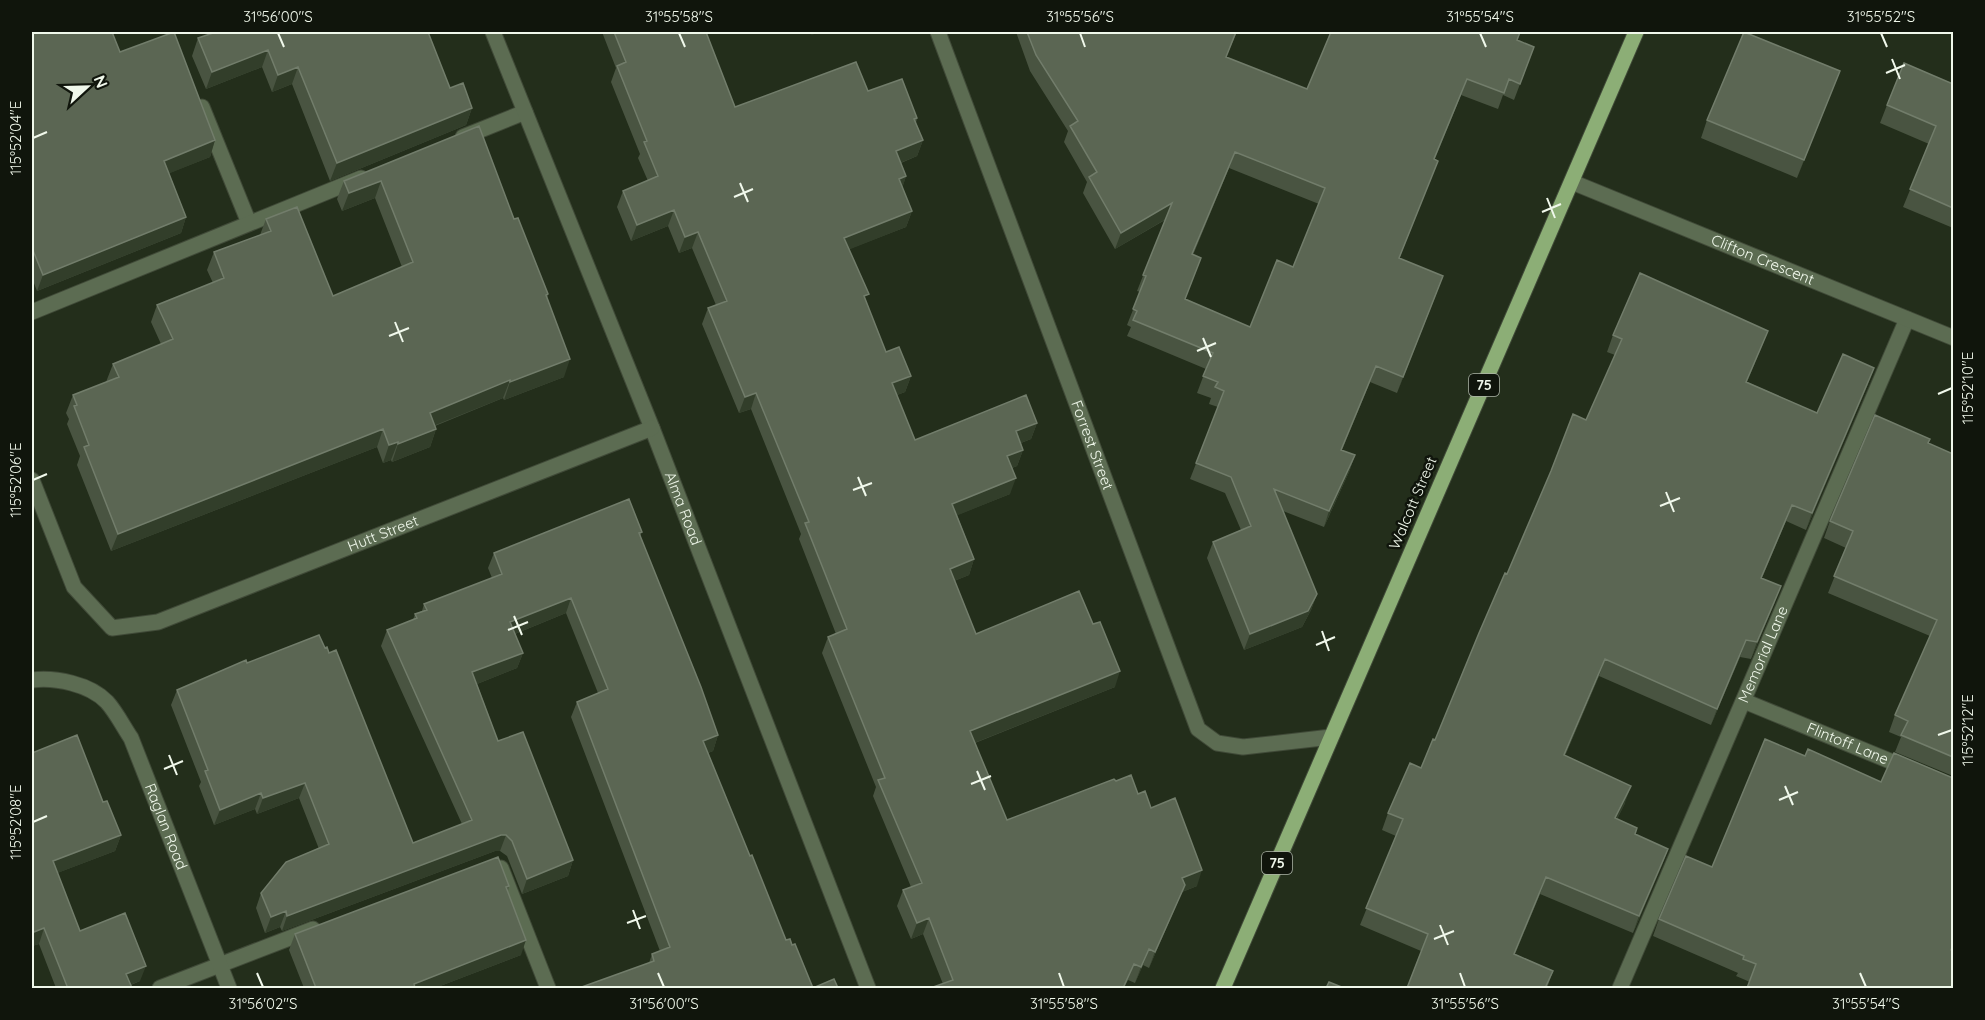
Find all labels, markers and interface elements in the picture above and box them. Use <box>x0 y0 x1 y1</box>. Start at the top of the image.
text: 31°56'00"S <box>243 7 313 26</box>
text: 31°55'58"S <box>645 7 713 26</box>
text: 31°55'56"S <box>1046 7 1114 26</box>
text: 31°55'54"S <box>1446 7 1514 26</box>
text: 31°55'52"S <box>1847 7 1915 26</box>
north arrow <box>57 57 117 117</box>
text: N <box>89 72 112 91</box>
text: 115°52'04"E <box>6 101 25 175</box>
street label: Clifton Crescent <box>1709 230 1817 289</box>
text: 115°52'10"E <box>1958 352 1977 424</box>
road number: 75 <box>1469 374 1499 396</box>
street label: Forrest Street <box>1067 397 1118 493</box>
text: 115°52'06"E <box>6 443 25 517</box>
street label: Walcott Street <box>1384 454 1441 552</box>
street label: Alma Road <box>661 469 706 548</box>
street label: Hutt Street <box>345 511 421 556</box>
street label: Memorial Lane <box>1734 603 1792 706</box>
text: 115°52'12"E <box>1958 694 1977 766</box>
street label: Flintoff Lane <box>1804 718 1892 768</box>
street label: Raglan Road <box>141 781 192 872</box>
text: 115°52'08"E <box>6 785 25 859</box>
road number: 75 <box>1262 852 1292 874</box>
text: 31°56'02"S <box>229 994 297 1013</box>
text: 31°56'00"S <box>629 994 699 1013</box>
text: 31°55'58"S <box>1030 994 1098 1013</box>
text: 31°55'56"S <box>1431 994 1499 1013</box>
text: 31°55'54"S <box>1832 994 1900 1013</box>

